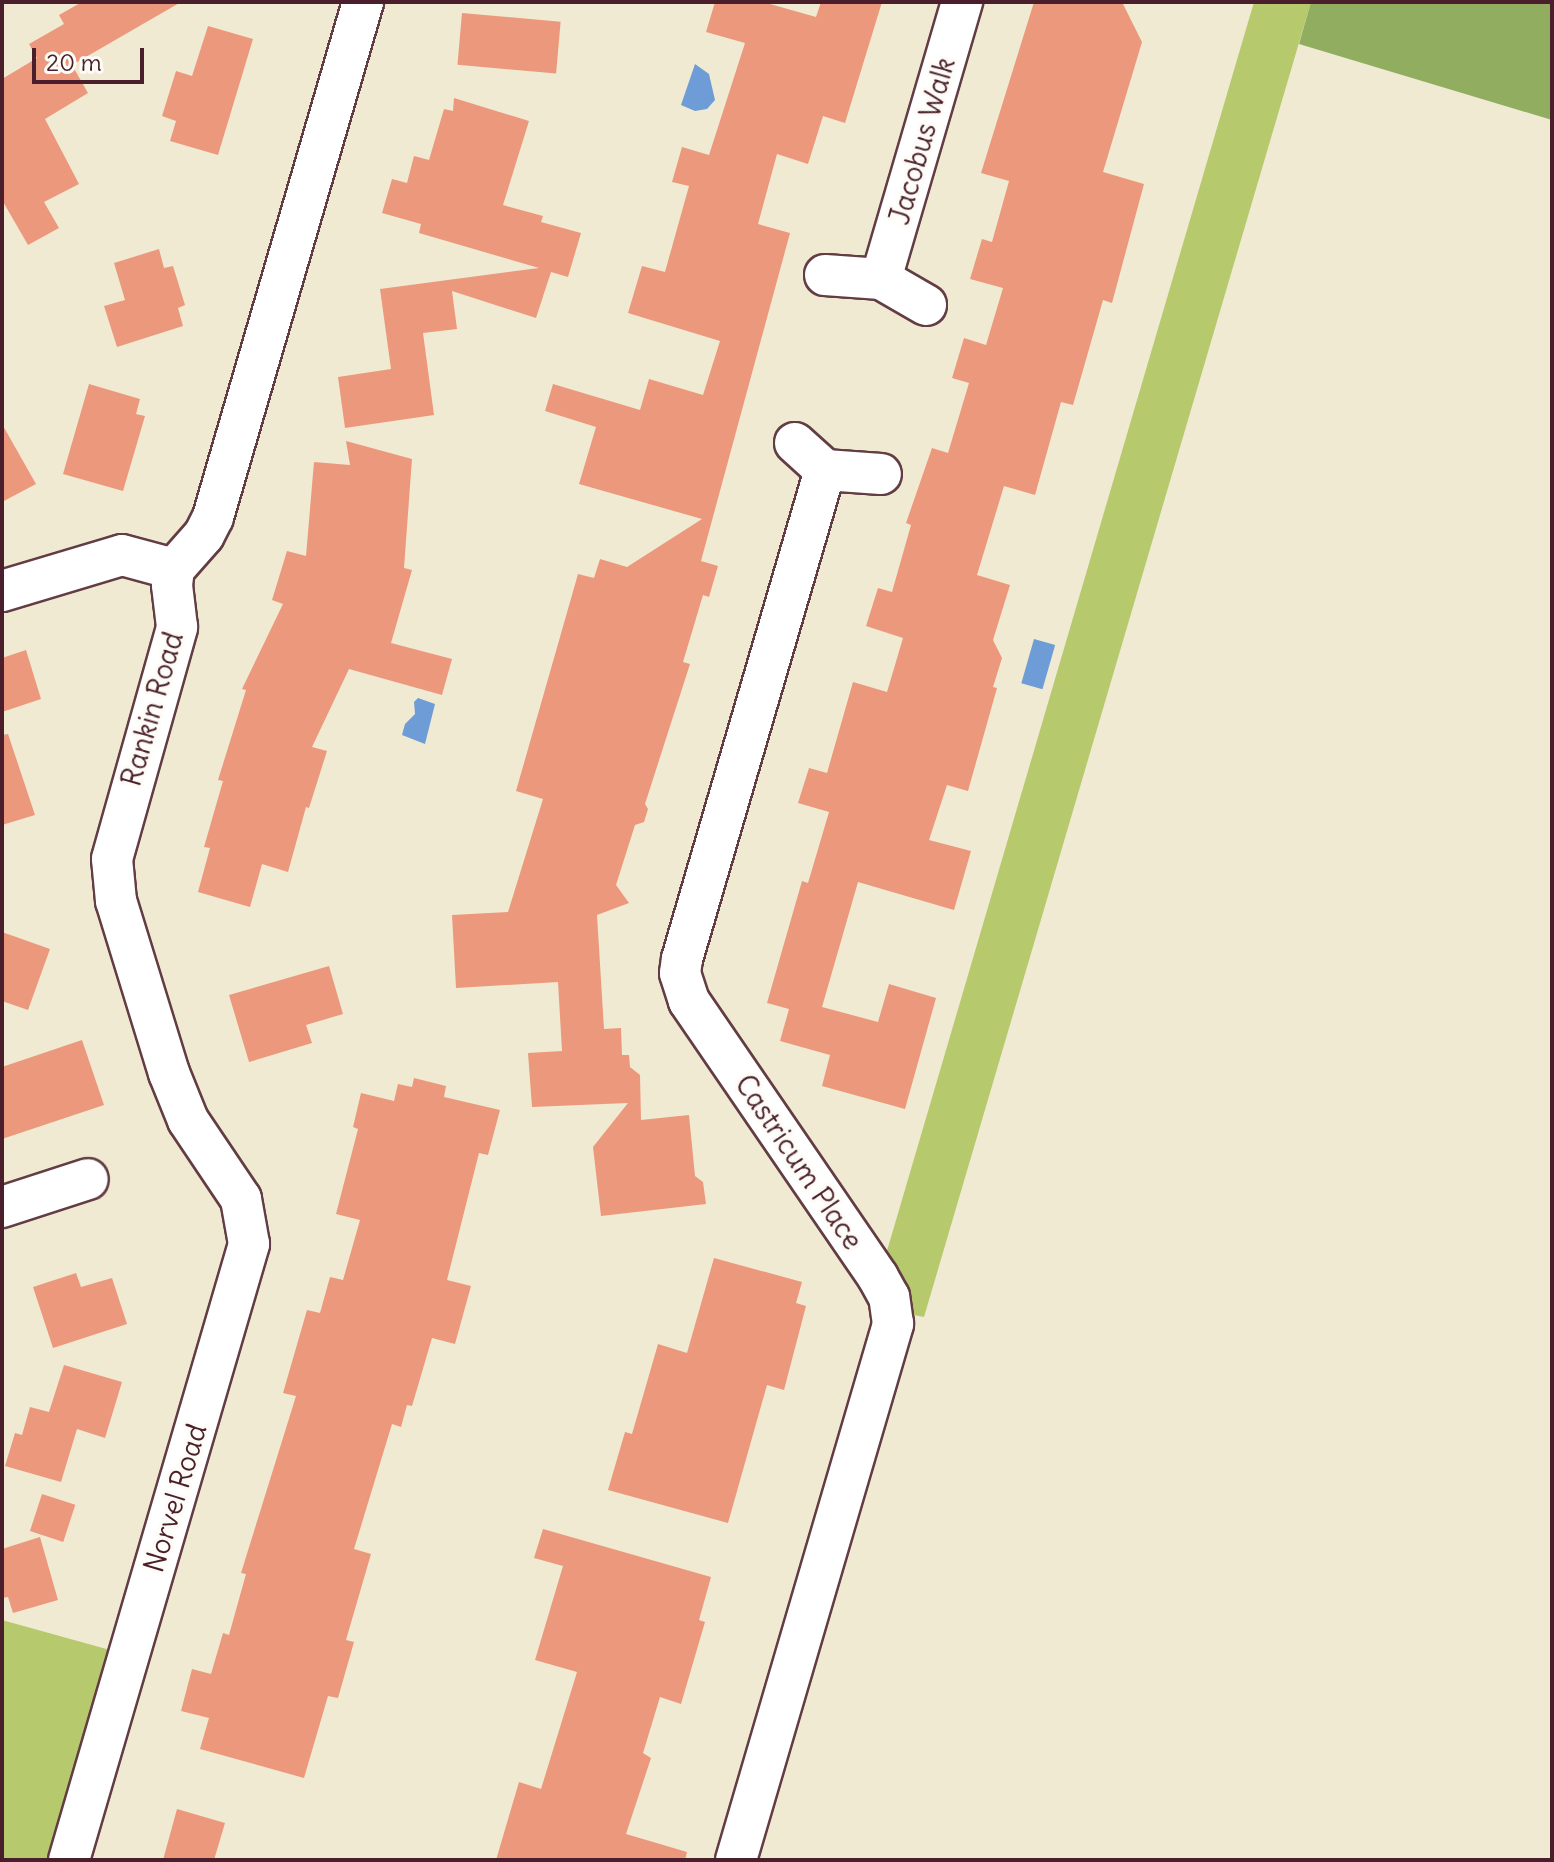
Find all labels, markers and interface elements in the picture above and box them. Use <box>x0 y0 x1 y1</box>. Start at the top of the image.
scale bar <box>36 32 148 82</box>
text: 20 m <box>46 47 102 77</box>
street label: Jacobus Walk <box>882 54 962 228</box>
street label: Rankin Road <box>114 628 190 790</box>
street label: Castricum Place <box>728 1068 870 1256</box>
street label: Norvel Road <box>136 1420 214 1576</box>

